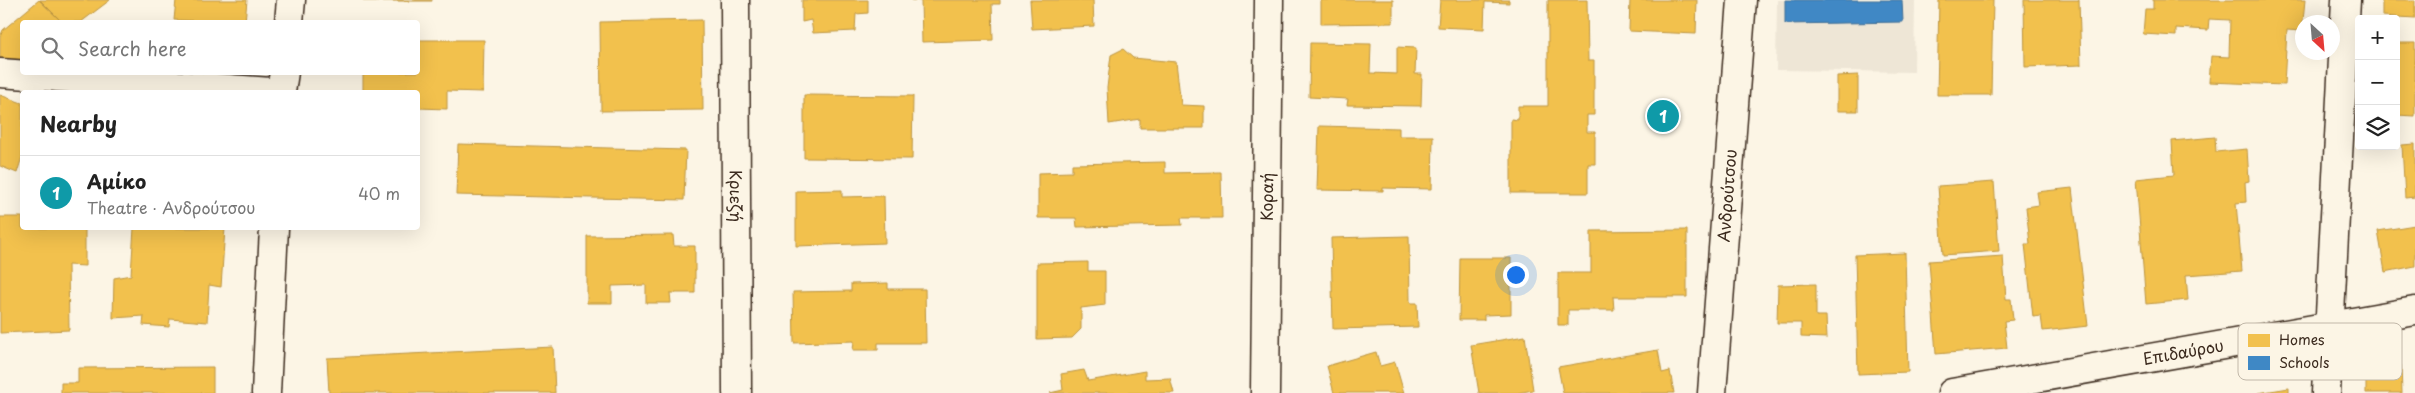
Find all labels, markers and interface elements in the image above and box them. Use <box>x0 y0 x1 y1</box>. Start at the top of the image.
north arrow <box>2295 15 2340 60</box>
map controls <box>2355 15 2400 150</box>
button: + <box>2355 15 2400 60</box>
search box <box>20 20 420 75</box>
icon: search <box>38 34 66 62</box>
text: Search here <box>78 34 187 62</box>
button: − <box>2355 60 2400 105</box>
pin: 1 <box>1647 97 1679 135</box>
button: layers <box>2355 105 2400 150</box>
text: Nearby <box>40 107 117 139</box>
street label: Ανδρούτσου <box>1711 148 1742 243</box>
text: Αμίκο <box>87 167 146 195</box>
street label: Κριεζή <box>725 170 749 222</box>
street label: Κοραή <box>1254 173 1278 221</box>
text: 1 <box>52 181 60 205</box>
text: 40 m <box>358 181 400 205</box>
text: Theatre · Ανδρούτσου <box>87 195 255 219</box>
your location <box>1503 262 1529 288</box>
legend <box>2238 323 2402 380</box>
text: Homes <box>2279 329 2325 350</box>
street label: Επιδαύρου <box>2141 332 2225 370</box>
text: Schools <box>2279 352 2329 373</box>

